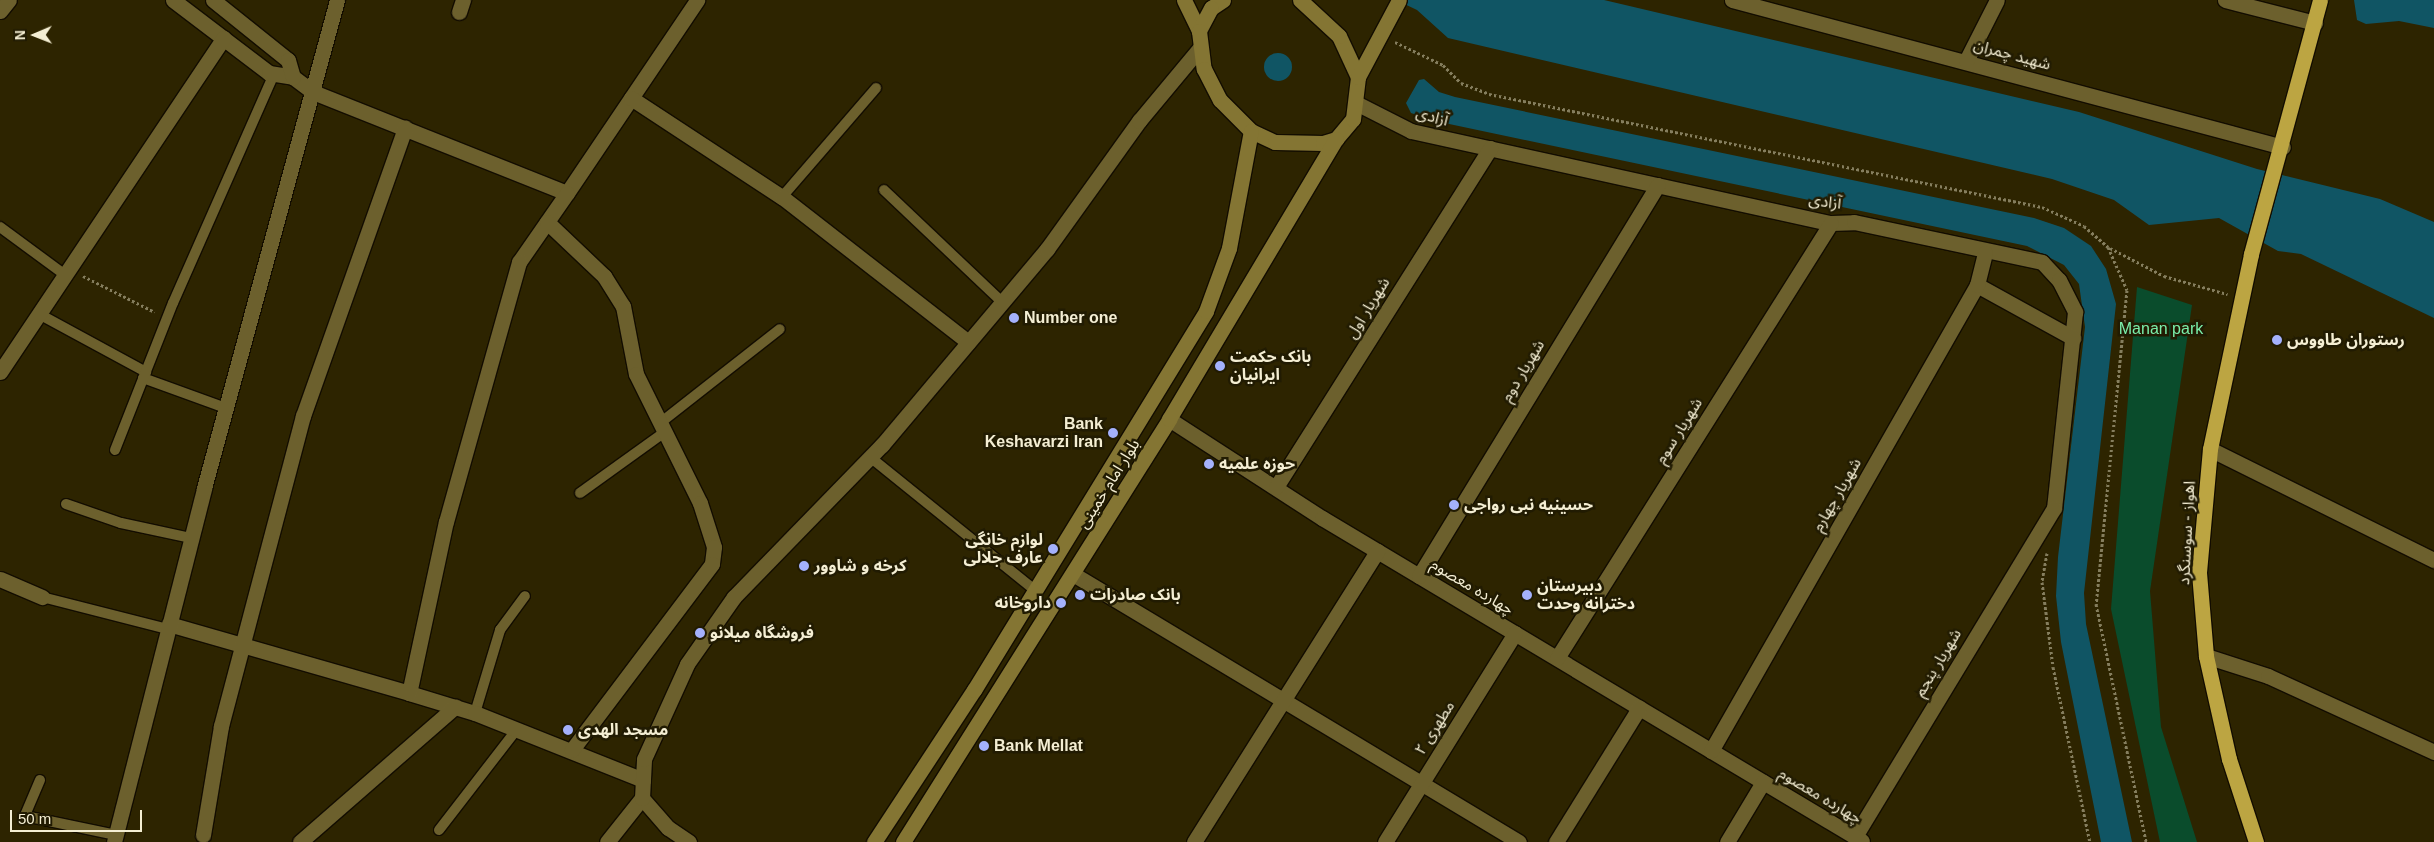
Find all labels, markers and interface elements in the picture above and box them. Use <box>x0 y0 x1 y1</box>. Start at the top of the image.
north arrow <box>10 10 60 60</box>
text: N <box>12 30 28 40</box>
street label: شهید چمران <box>1971 36 2053 74</box>
street label: آزادی <box>1414 103 1450 131</box>
street label: آزادی <box>1808 190 1842 214</box>
street label: شهریار اول <box>1342 274 1394 342</box>
place label: Number one <box>1024 308 1117 328</box>
marker: Number one <box>1008 312 1020 324</box>
park label: Manan park <box>2119 319 2203 339</box>
place label: رستوران طاووس <box>2287 330 2405 350</box>
marker: رستوران طاووس <box>2271 334 2283 346</box>
street label: شهریار دوم <box>1497 337 1549 405</box>
place label: بانک حکمت ایرانیان <box>1230 347 1311 385</box>
marker: بانک حکمت ایرانیان <box>1214 360 1226 372</box>
street label: شهریار سوم <box>1651 394 1707 468</box>
place label: Bank Keshavarzi Iran <box>985 414 1103 452</box>
marker: Bank Keshavarzi Iran <box>1107 427 1119 439</box>
street label: بلوار امام خمینی <box>1074 436 1144 532</box>
place label: حوزه علمیه <box>1219 454 1295 474</box>
street label: شهریار چهارم <box>1808 455 1866 535</box>
marker: حوزه علمیه <box>1203 458 1215 470</box>
street label: اهواز - سوسنگرد <box>2175 480 2199 586</box>
place label: حسینیه نبی رواجی <box>1464 495 1593 515</box>
marker: حسینیه نبی رواجی <box>1448 499 1460 511</box>
place label: لوازم خانگی عارف جلالی <box>964 530 1043 568</box>
marker: لوازم خانگی عارف جلالی <box>1047 543 1059 555</box>
street label: چهارده معصوم <box>1427 555 1517 619</box>
place label: کرخه و شاوور <box>814 556 906 576</box>
marker: کرخه و شاوور <box>798 560 810 572</box>
place label: دبیرستان دخترانه وحدت <box>1537 576 1635 614</box>
place label: بانک صادرات <box>1090 585 1181 605</box>
marker: بانک صادرات <box>1074 589 1086 601</box>
marker: دبیرستان دخترانه وحدت <box>1521 589 1533 601</box>
place label: داروخانه <box>995 593 1051 613</box>
marker: داروخانه <box>1055 597 1067 609</box>
place label: فروشگاه میلانو <box>710 623 814 643</box>
street label: شهریار پنجم <box>1910 626 1966 700</box>
marker: فروشگاه میلانو <box>694 627 706 639</box>
street label: مطهری ۲ <box>1411 697 1459 759</box>
place label: مسجد الهدی <box>578 720 668 740</box>
marker: مسجد الهدی <box>562 724 574 736</box>
place label: Bank Mellat <box>994 736 1083 756</box>
marker: Bank Mellat <box>978 740 990 752</box>
street label: چهارده معصوم <box>1775 764 1865 828</box>
scale bar <box>12 800 145 832</box>
text: 50 m <box>18 810 51 827</box>

